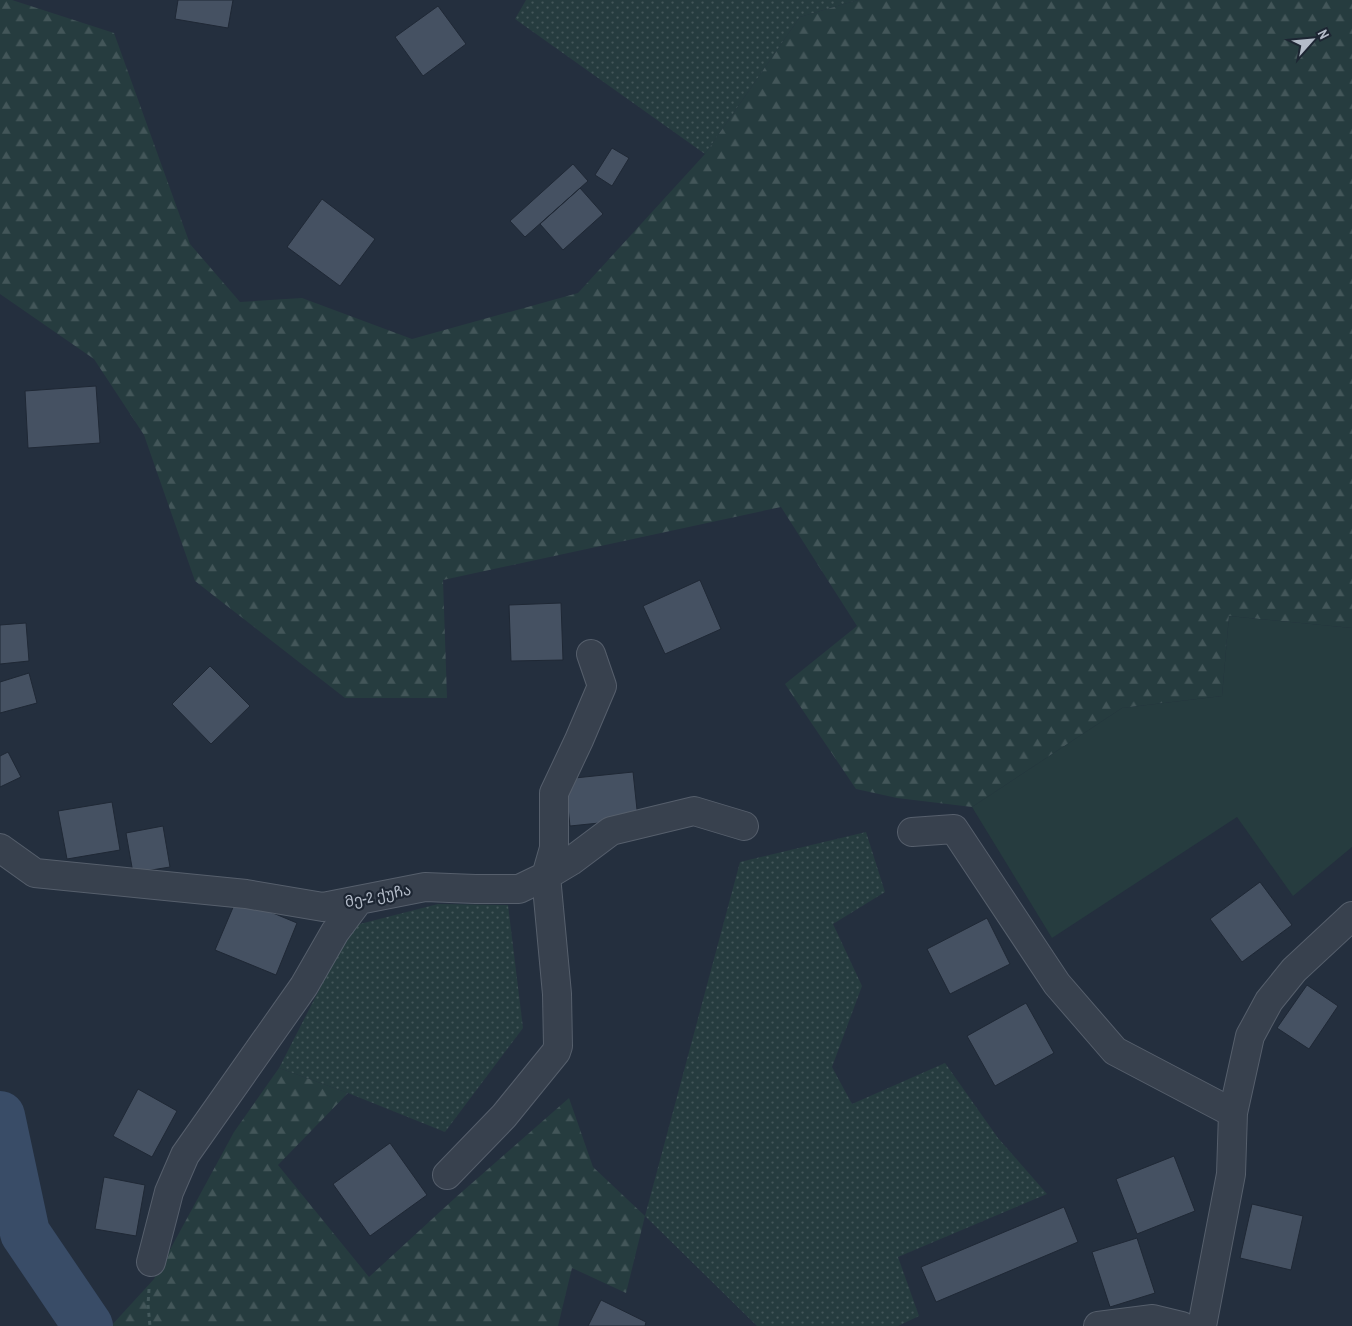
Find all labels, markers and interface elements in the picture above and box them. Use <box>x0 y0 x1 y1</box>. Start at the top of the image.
north arrow <box>1287 15 1337 65</box>
text: N <box>1314 26 1333 42</box>
street label: მე-2 ქუჩა <box>343 879 413 912</box>

